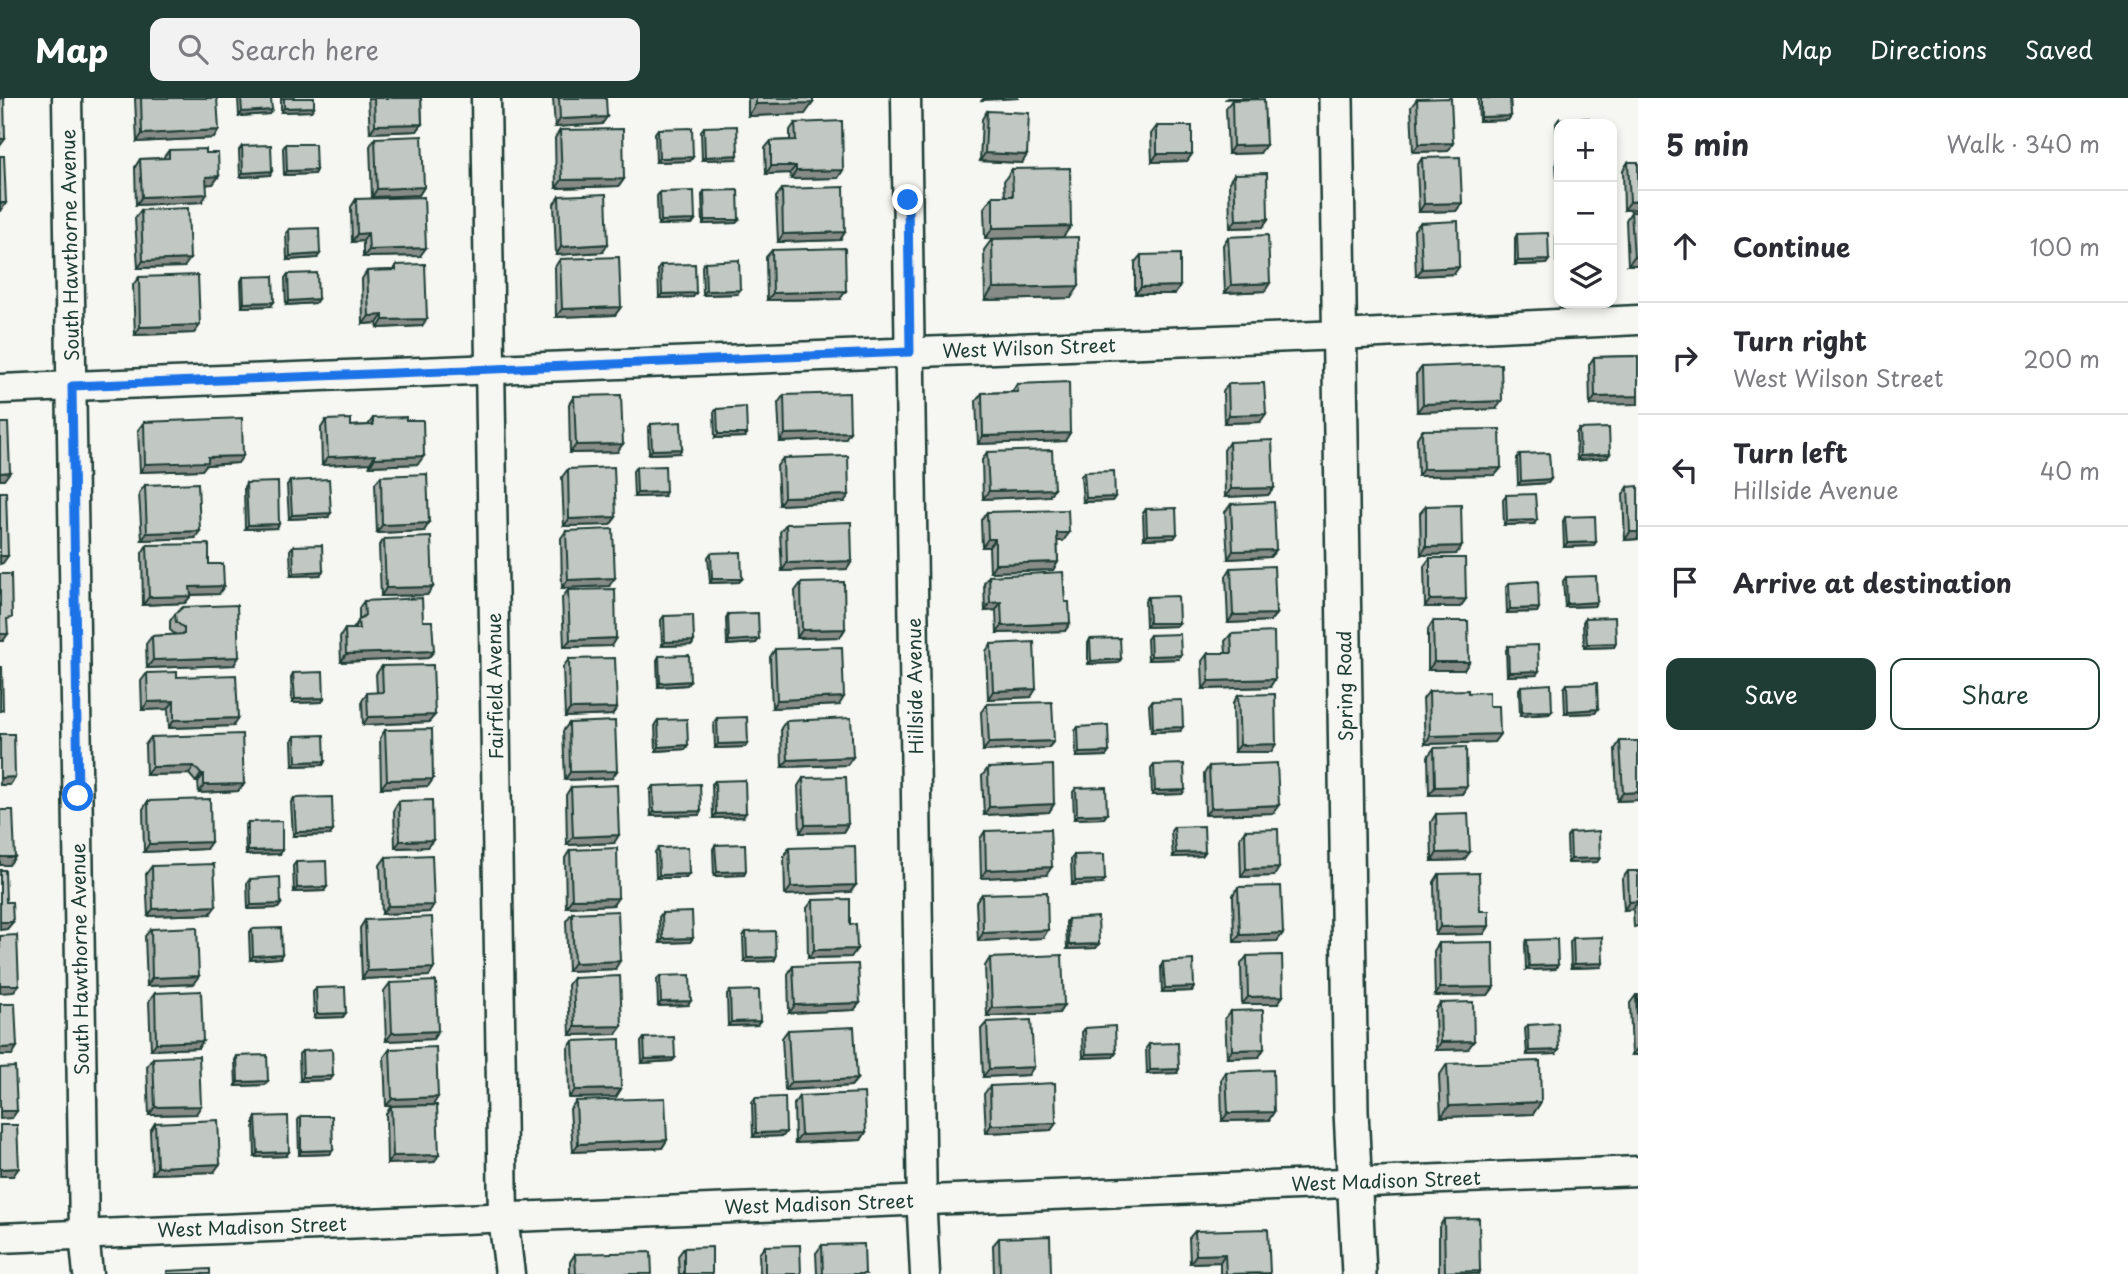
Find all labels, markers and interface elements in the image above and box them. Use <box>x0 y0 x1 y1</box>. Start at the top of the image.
search box <box>150 18 640 81</box>
text: Map <box>35 24 108 74</box>
icon: search <box>174 30 212 68</box>
text: Search here <box>230 30 379 69</box>
text: Map <box>1781 31 1832 67</box>
text: Directions <box>1870 31 1987 67</box>
text: Saved <box>2025 31 2093 67</box>
map controls <box>1554 119 1617 308</box>
button: + <box>1554 119 1617 182</box>
text: 5 min <box>1666 121 1749 166</box>
text: Walk · 340 m <box>1947 126 2100 161</box>
street label: South Hawthorne Avenue <box>53 129 85 361</box>
button: − <box>1554 182 1617 245</box>
route end <box>892 184 923 215</box>
icon: ahead <box>1666 227 1704 265</box>
text: Continue <box>1733 227 1850 266</box>
text: 100 m <box>2030 229 2100 264</box>
button: layers <box>1554 245 1617 308</box>
text: Turn right <box>1733 321 1867 360</box>
street label: West Wilson Street <box>942 330 1117 364</box>
icon: right <box>1666 339 1704 377</box>
text: 200 m <box>2023 341 2100 376</box>
text: West Wilson Street <box>1733 360 1943 395</box>
text: Turn left <box>1733 433 1848 472</box>
icon: left <box>1666 451 1704 489</box>
text: 40 m <box>2040 453 2100 488</box>
text: Hillside Avenue <box>1733 472 1898 507</box>
icon: arrive <box>1666 563 1704 601</box>
text: Arrive at destination <box>1733 563 2012 602</box>
street label: Fairfield Avenue <box>479 612 509 760</box>
street label: Hillside Avenue <box>899 617 929 755</box>
street label: Spring Road <box>1329 630 1359 742</box>
button: Save <box>1666 658 1876 730</box>
button: Share <box>1890 658 2100 730</box>
route start <box>62 780 93 811</box>
street label: South Hawthorne Avenue <box>63 843 95 1075</box>
street label: West Madison Street <box>1291 1163 1481 1197</box>
street label: West Madison Street <box>724 1186 914 1220</box>
street label: West Madison Street <box>157 1209 347 1243</box>

